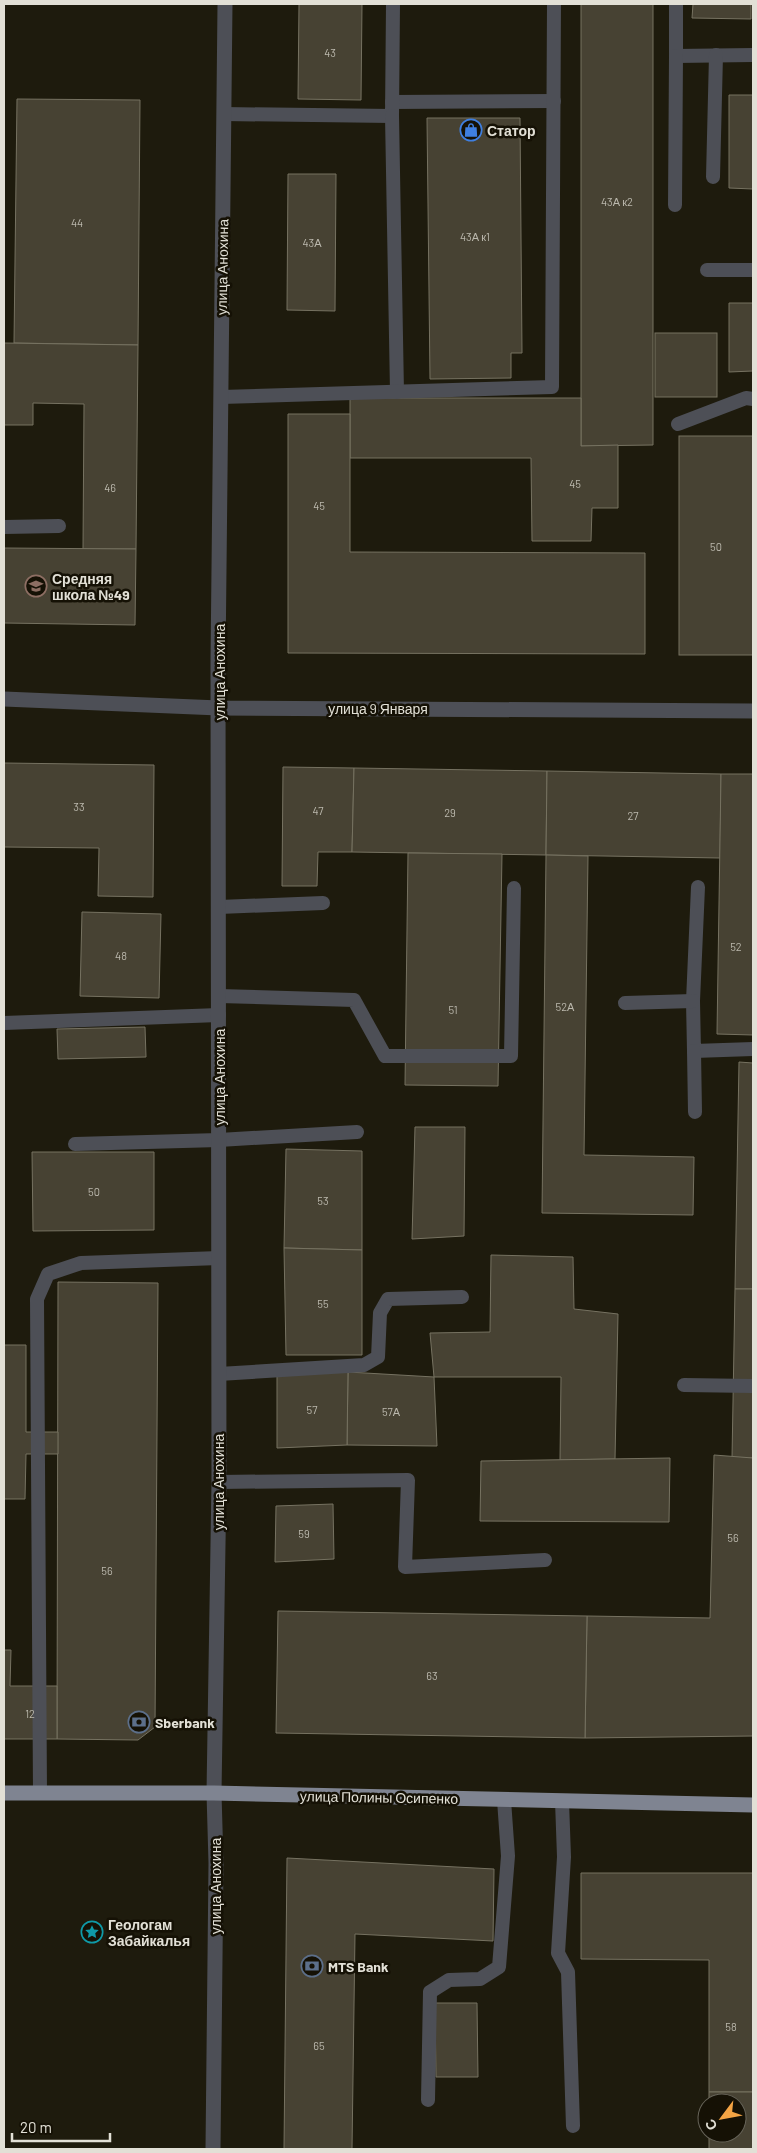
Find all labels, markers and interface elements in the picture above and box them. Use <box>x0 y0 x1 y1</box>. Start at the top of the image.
house number: 43 <box>324 46 336 59</box>
shop icon: Статор <box>459 118 483 142</box>
place label: Статор <box>487 122 536 139</box>
house number: 43А к2 <box>601 195 633 208</box>
house number: 44 <box>71 216 83 229</box>
street label: улица Анохина <box>213 218 231 315</box>
house number: 43А к1 <box>460 230 490 243</box>
house number: 43А <box>302 236 322 249</box>
house number: 45 <box>569 477 581 490</box>
house number: 46 <box>104 481 116 494</box>
house number: 45 <box>313 499 325 512</box>
house number: 50 <box>710 540 722 553</box>
place label: Средняя школа №49 <box>52 570 130 603</box>
school or university icon: Средняя школа №49 <box>24 574 48 598</box>
street label: улица Анохина <box>211 624 228 720</box>
street label: улица 9 Января <box>328 700 428 717</box>
house number: 33 <box>73 800 85 813</box>
house number: 47 <box>313 804 323 817</box>
house number: 29 <box>444 806 456 819</box>
house number: 27 <box>627 809 639 822</box>
house number: 52 <box>730 940 742 953</box>
house number: 48 <box>115 949 127 962</box>
house number: 52А <box>556 1000 575 1013</box>
house number: 51 <box>448 1003 458 1016</box>
street label: улица Анохина <box>211 1029 228 1125</box>
house number: 50 <box>88 1185 100 1198</box>
house number: 53 <box>317 1194 329 1207</box>
house number: 55 <box>317 1297 329 1310</box>
house number: 57 <box>307 1403 317 1416</box>
house number: 57А <box>382 1405 401 1418</box>
street label: улица Анохина <box>210 1434 227 1530</box>
house number: 59 <box>298 1527 310 1540</box>
house number: 56 <box>727 1531 739 1544</box>
house number: 56 <box>101 1564 113 1577</box>
house number: 63 <box>426 1669 438 1682</box>
house number: 12 <box>25 1707 35 1720</box>
bank icon: Sberbank <box>127 1710 151 1734</box>
place label: Sberbank <box>155 1714 215 1731</box>
street label: улица Полины Осипенко <box>300 1787 458 1807</box>
street label: улица Анохина <box>207 1838 224 1934</box>
place label: Геологам Забайкалья <box>108 1916 190 1949</box>
place icon: Геологам Забайкалья <box>80 1920 104 1944</box>
bank icon: MTS Bank <box>300 1954 324 1978</box>
place label: MTS Bank <box>328 1958 389 1975</box>
house number: 58 <box>725 2020 737 2033</box>
house number: 65 <box>313 2039 325 2052</box>
north arrow <box>697 2093 747 2143</box>
scale bar <box>12 2110 110 2142</box>
text: С <box>701 2116 720 2134</box>
text: 20 m <box>20 2118 52 2136</box>

